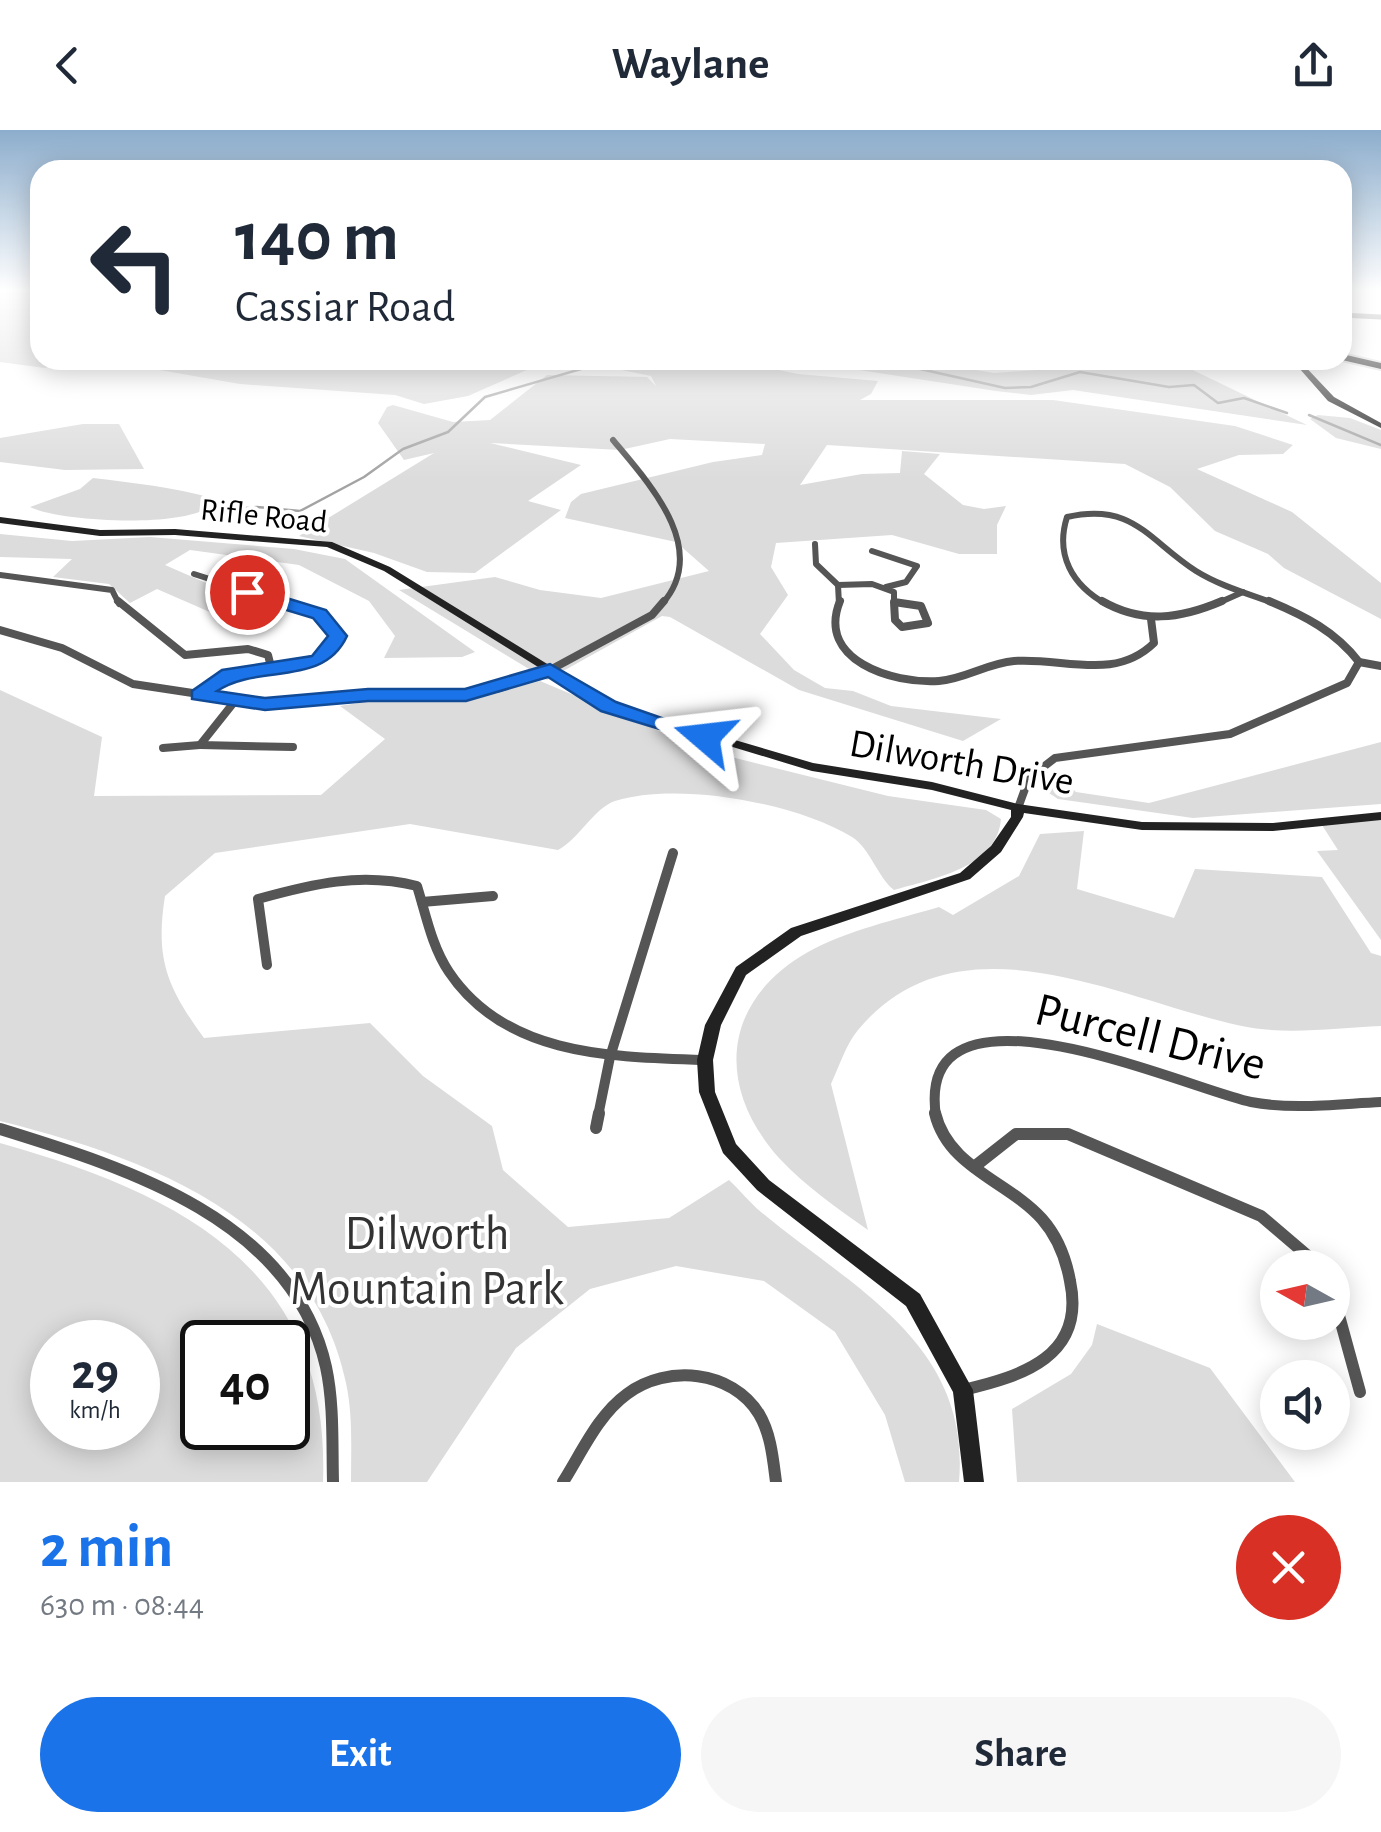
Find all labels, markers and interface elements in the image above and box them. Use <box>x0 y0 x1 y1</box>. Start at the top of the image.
icon: back <box>40 38 95 93</box>
icon: share <box>1286 38 1341 93</box>
text: Waylane <box>612 42 769 87</box>
icon: left <box>70 200 200 330</box>
text: 140 m <box>235 203 399 273</box>
text: Cassiar Road <box>235 285 455 330</box>
street label: Rifle Road <box>199 493 329 539</box>
pin <box>205 550 290 635</box>
icon: arrive <box>220 565 275 620</box>
position arrow <box>653 685 757 789</box>
street label: Dilworth Drive <box>846 724 1077 802</box>
street label: Purcell Drive <box>1030 986 1270 1090</box>
park label: Dilworth Mountain Park <box>290 1211 564 1314</box>
north arrow <box>1260 1250 1350 1340</box>
map controls <box>1260 1250 1350 1450</box>
speed limit sign: 40 <box>180 1320 310 1450</box>
text: 29 <box>71 1348 119 1398</box>
button: sound <box>1260 1360 1350 1450</box>
text: km/h <box>69 1398 121 1423</box>
button: close <box>1236 1515 1341 1620</box>
text: 2 min <box>40 1518 173 1578</box>
text: 630 m · 08:44 <box>40 1589 204 1621</box>
button: Exit <box>40 1697 681 1812</box>
button: Share <box>701 1697 1341 1812</box>

